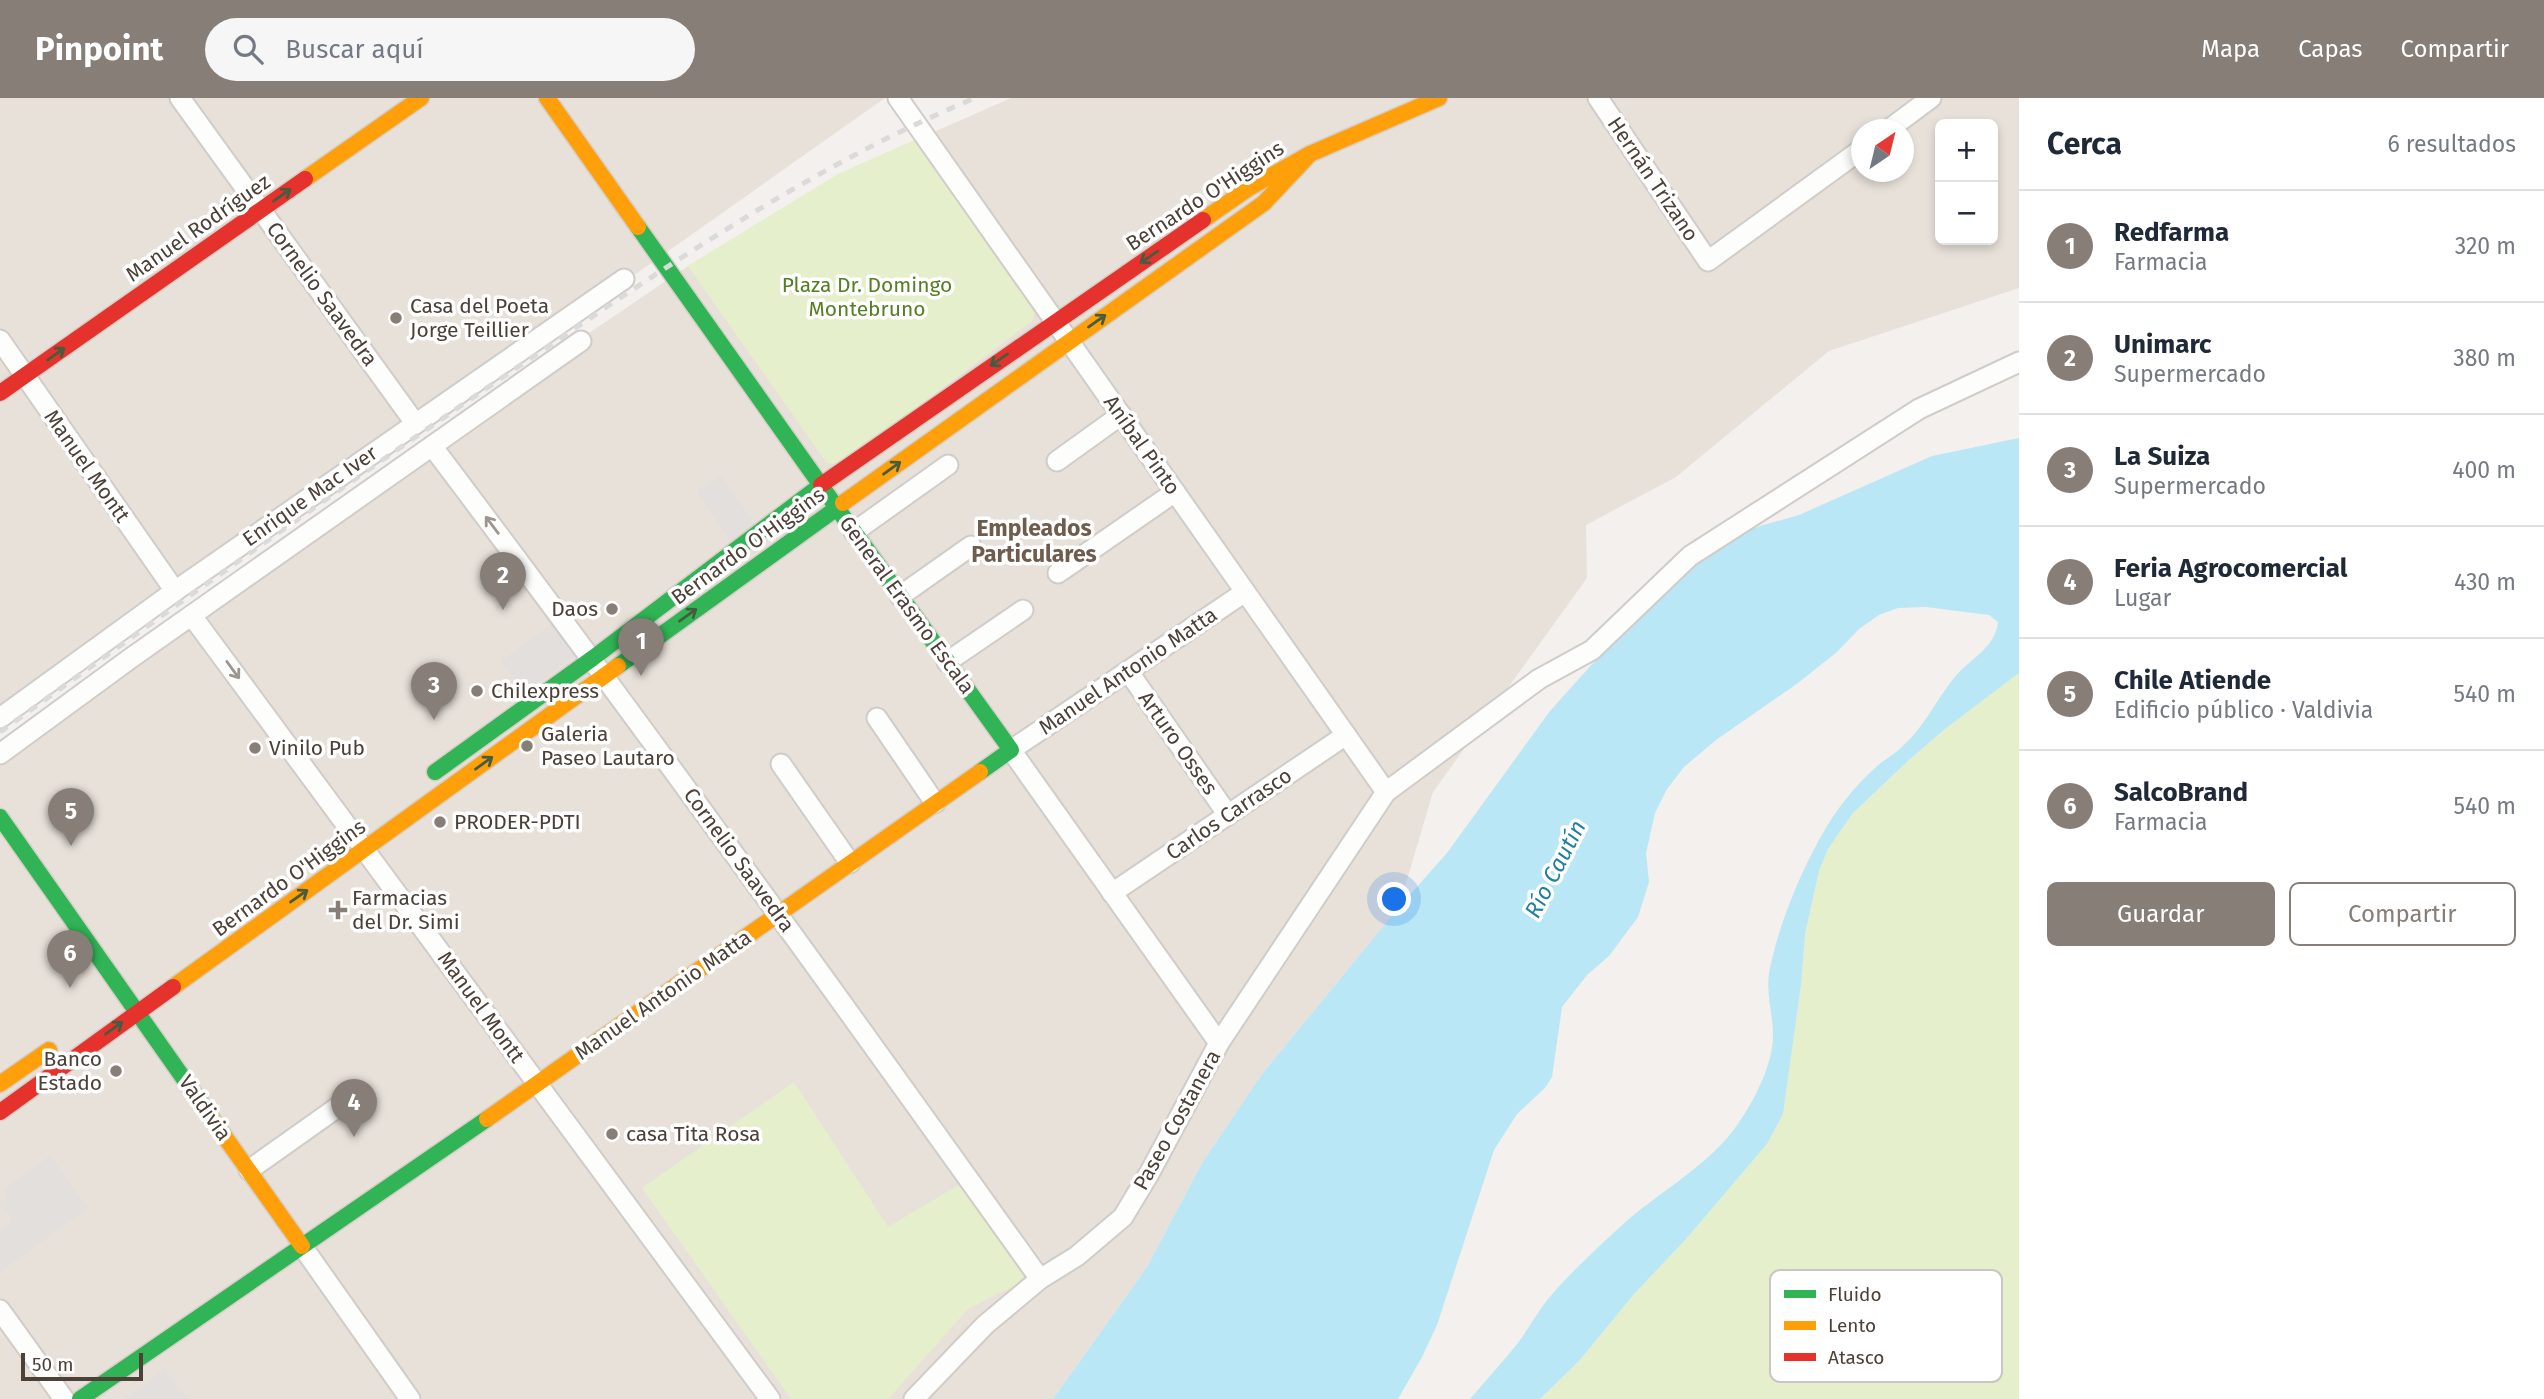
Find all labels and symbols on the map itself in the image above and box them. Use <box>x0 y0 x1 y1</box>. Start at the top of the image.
street label: Hernán Trizano <box>1602 112 1704 246</box>
north arrow <box>1851 119 1914 182</box>
street label: Bernardo O'Higgins <box>1121 135 1289 257</box>
street label: Manuel Rodríguez <box>121 169 275 287</box>
one-way arrow <box>272 188 291 202</box>
street label: Cornelio Saavedra <box>261 217 383 371</box>
one-way arrow <box>1140 250 1159 264</box>
park label: Plaza Dr. Domingo Montebruno <box>782 272 952 322</box>
place label: Casa del Poeta Jorge Teillier <box>410 293 549 343</box>
marker: Casa del Poeta Jorge Teillier <box>388 310 404 326</box>
one-way arrow <box>1087 314 1106 328</box>
one-way arrow <box>46 347 65 361</box>
one-way arrow <box>990 353 1009 367</box>
street label: Aníbal Pinto <box>1098 390 1186 500</box>
street label: Manuel Montt <box>39 405 136 528</box>
street label: Enrique Mac Iver <box>238 440 382 552</box>
one-way arrow <box>882 461 901 475</box>
street label: Bernardo O'Higgins <box>666 482 830 610</box>
street label: General Erasmo Escala <box>834 511 980 699</box>
district label: Empleados Particulares <box>971 514 1097 568</box>
one-way arrow <box>485 517 500 535</box>
pin: 2 <box>480 552 526 610</box>
place label: Daos <box>551 596 598 622</box>
marker: Daos <box>604 601 620 617</box>
street label: Manuel Antonio Matta <box>1034 602 1222 740</box>
one-way arrow <box>678 608 697 622</box>
pin: 1 <box>618 618 664 676</box>
one-way arrow <box>225 661 240 679</box>
pin: 3 <box>411 662 457 720</box>
place label: Chilexpress <box>491 678 599 704</box>
marker: Chilexpress <box>469 683 485 699</box>
street label: Arturo Osses <box>1133 686 1223 800</box>
place label: Galeria Paseo Lautaro <box>541 721 675 771</box>
place label: Vinilo Pub <box>269 735 365 761</box>
marker: Galeria Paseo Lautaro <box>519 738 535 754</box>
marker: Vinilo Pub <box>247 740 263 756</box>
one-way arrow <box>474 756 493 770</box>
street label: Carlos Carrasco <box>1161 762 1297 866</box>
street label: Cornelio Saavedra <box>678 783 800 937</box>
pin: 5 <box>48 788 94 846</box>
place label: PRODER-PDTI <box>454 809 581 835</box>
street label: Bernardo O'Higgins <box>207 814 371 942</box>
marker: PRODER-PDTI <box>432 814 448 830</box>
water label: Río Cautín <box>1518 815 1592 923</box>
your location <box>1377 882 1411 916</box>
place label: Farmacias del Dr. Simi <box>352 885 460 935</box>
one-way arrow <box>289 889 308 903</box>
marker: Farmacias del Dr. Simi <box>330 902 346 918</box>
street label: Manuel Antonio Matta <box>570 924 756 1066</box>
pin: 6 <box>47 930 93 988</box>
street label: Manuel Montt <box>432 946 530 1068</box>
one-way arrow <box>104 1021 123 1035</box>
street label: Paseo Costanera <box>1128 1045 1226 1195</box>
place label: Banco Estado <box>37 1046 102 1096</box>
marker: Banco Estado <box>108 1063 124 1079</box>
street label: Valdivia <box>173 1070 237 1146</box>
pin: 4 <box>331 1079 377 1137</box>
place label: casa Tita Rosa <box>626 1121 761 1147</box>
marker: casa Tita Rosa <box>604 1126 620 1142</box>
legend <box>1770 1270 2002 1382</box>
text: Fluido <box>1828 1283 1882 1306</box>
text: Lento <box>1828 1314 1876 1337</box>
text: Atasco <box>1828 1346 1884 1369</box>
scale bar <box>21 1350 144 1382</box>

